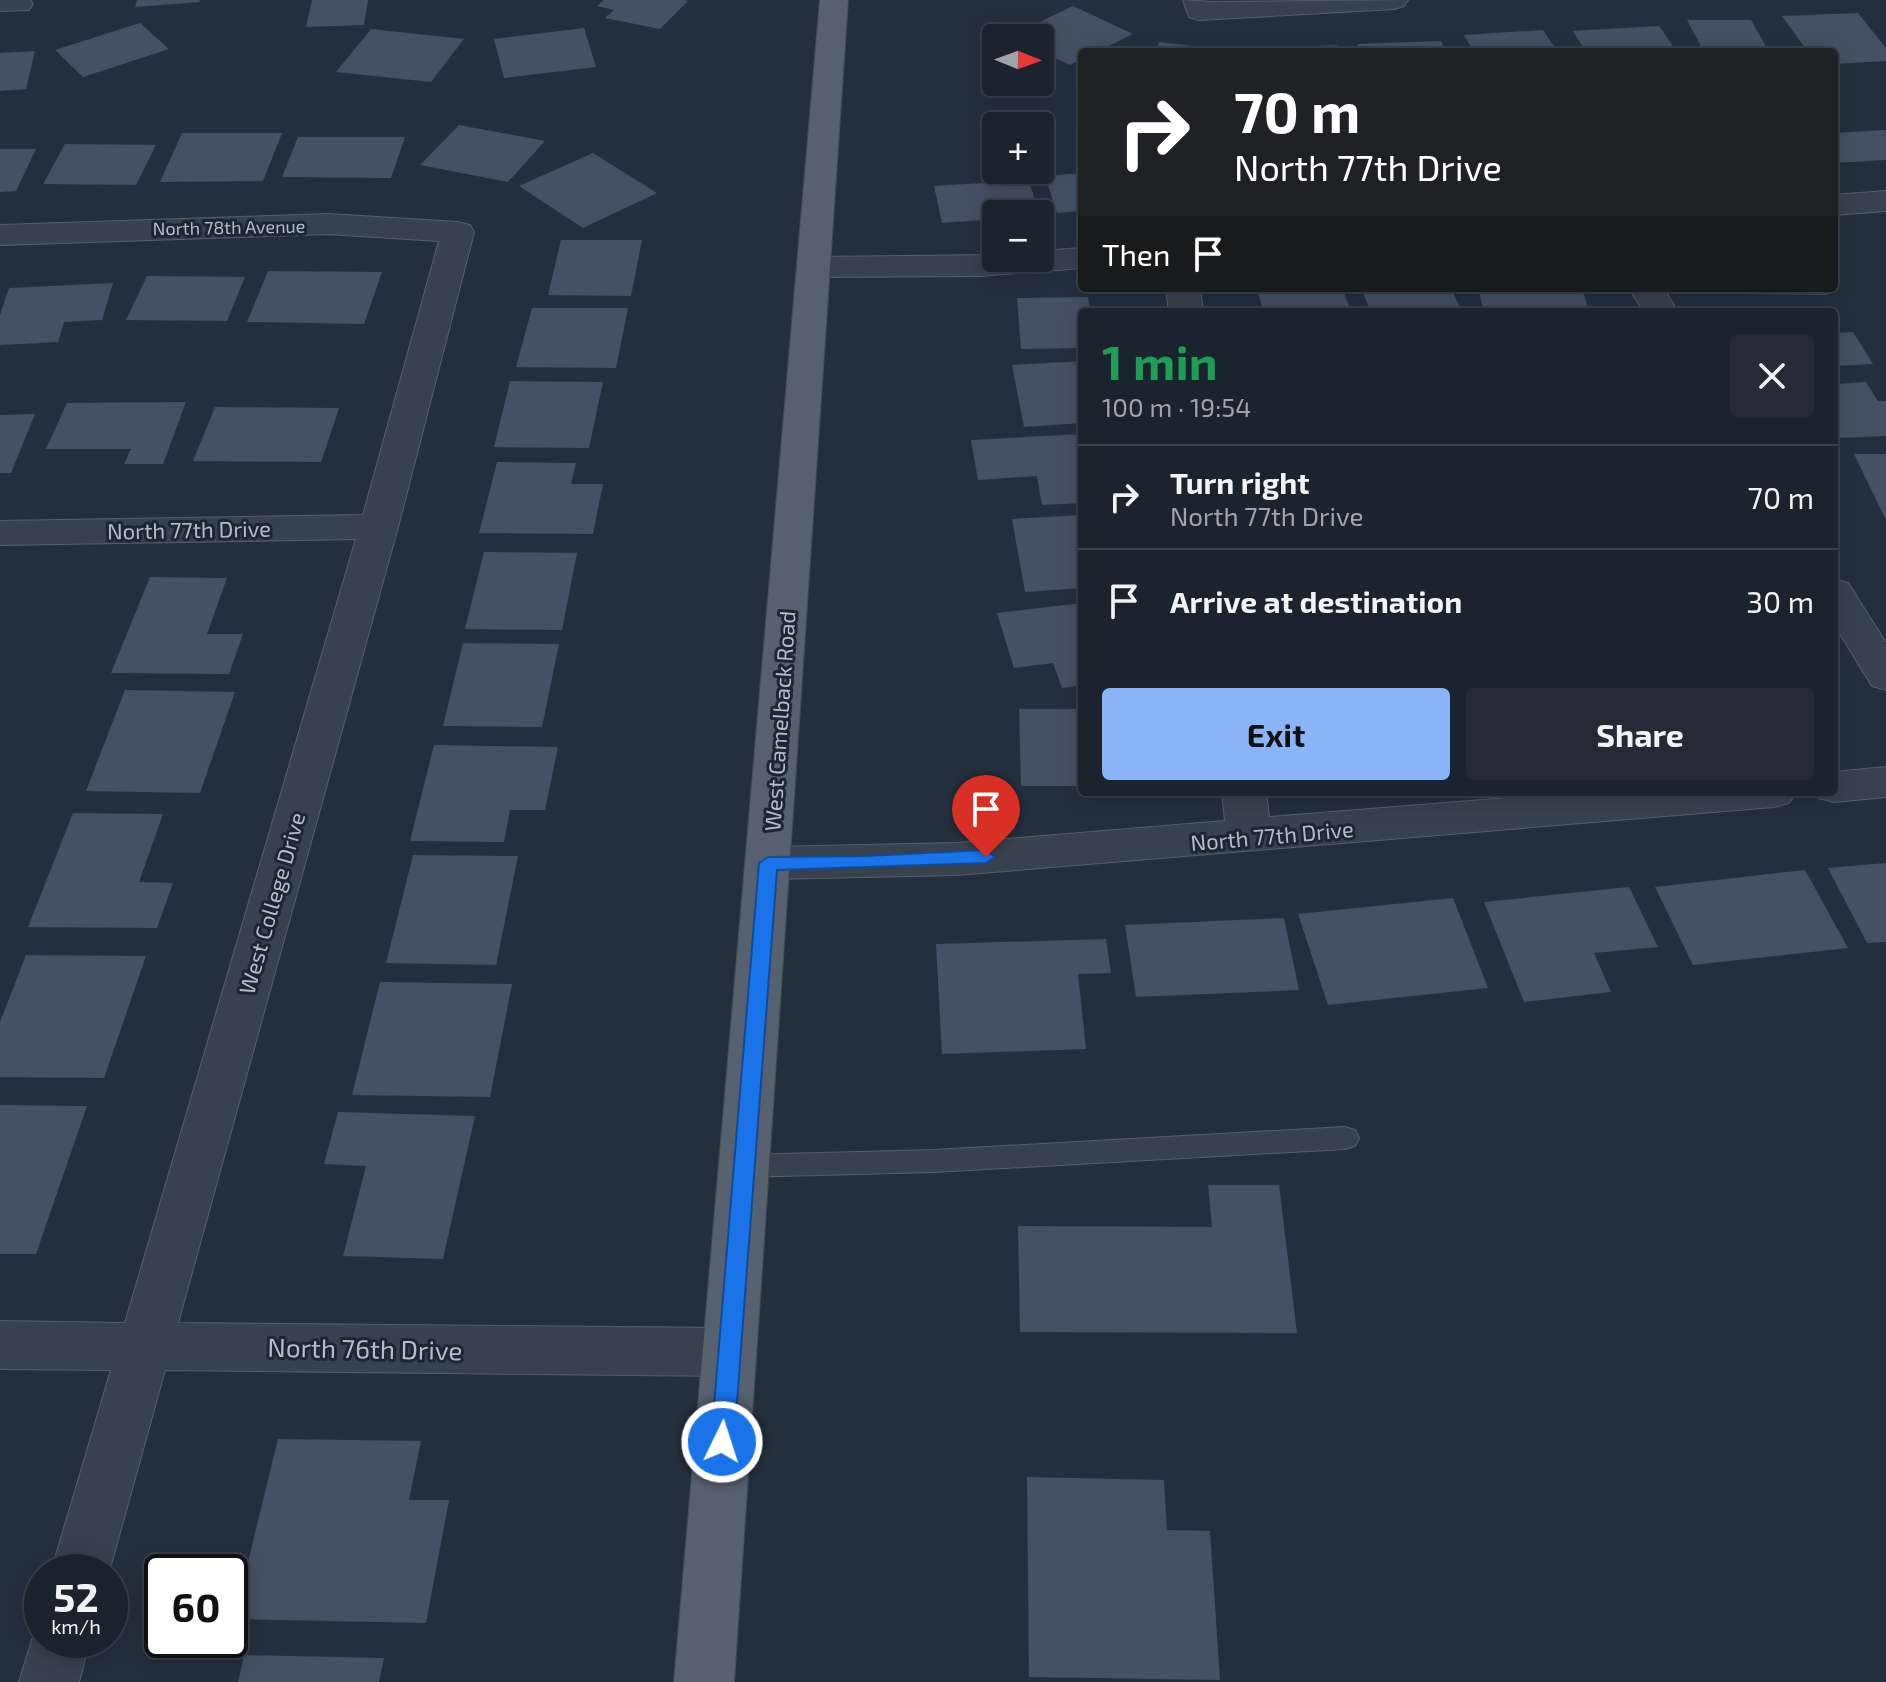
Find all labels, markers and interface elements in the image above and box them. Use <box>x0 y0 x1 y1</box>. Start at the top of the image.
north arrow <box>982 24 1054 96</box>
map controls <box>982 24 1054 272</box>
text: 70 m <box>1234 77 1360 144</box>
icon: right <box>1102 80 1206 184</box>
button: + <box>982 112 1054 184</box>
text: North 77th Drive <box>1234 145 1502 188</box>
button: − <box>982 200 1054 272</box>
street label: North 78th Avenue <box>152 215 306 239</box>
icon: arrive <box>1186 232 1230 276</box>
text: Then <box>1102 236 1170 272</box>
text: 1 min <box>1102 332 1218 390</box>
button: close <box>1730 334 1814 418</box>
text: 100 m · 19:54 <box>1102 391 1251 422</box>
text: Turn right <box>1170 464 1310 500</box>
icon: right <box>1102 475 1146 519</box>
text: 70 m <box>1748 479 1814 515</box>
text: North 77th Drive <box>1170 500 1364 531</box>
street label: North 77th Drive <box>107 515 271 543</box>
icon: arrive <box>1102 579 1146 623</box>
text: Arrive at destination <box>1170 583 1462 619</box>
text: 30 m <box>1746 583 1814 619</box>
street label: West Camelback Road <box>758 610 800 832</box>
button: Exit <box>1102 688 1450 780</box>
button: Share <box>1466 688 1814 780</box>
pin <box>952 775 1020 857</box>
icon: arrive <box>964 787 1008 831</box>
street label: West College Drive <box>233 809 309 997</box>
street label: North 77th Drive <box>1189 815 1355 855</box>
street label: North 76th Drive <box>267 1331 463 1365</box>
position arrow <box>680 1400 764 1484</box>
speed limit sign: 60 <box>144 1554 248 1658</box>
text: 52 <box>53 1572 99 1620</box>
text: km/h <box>51 1614 101 1638</box>

